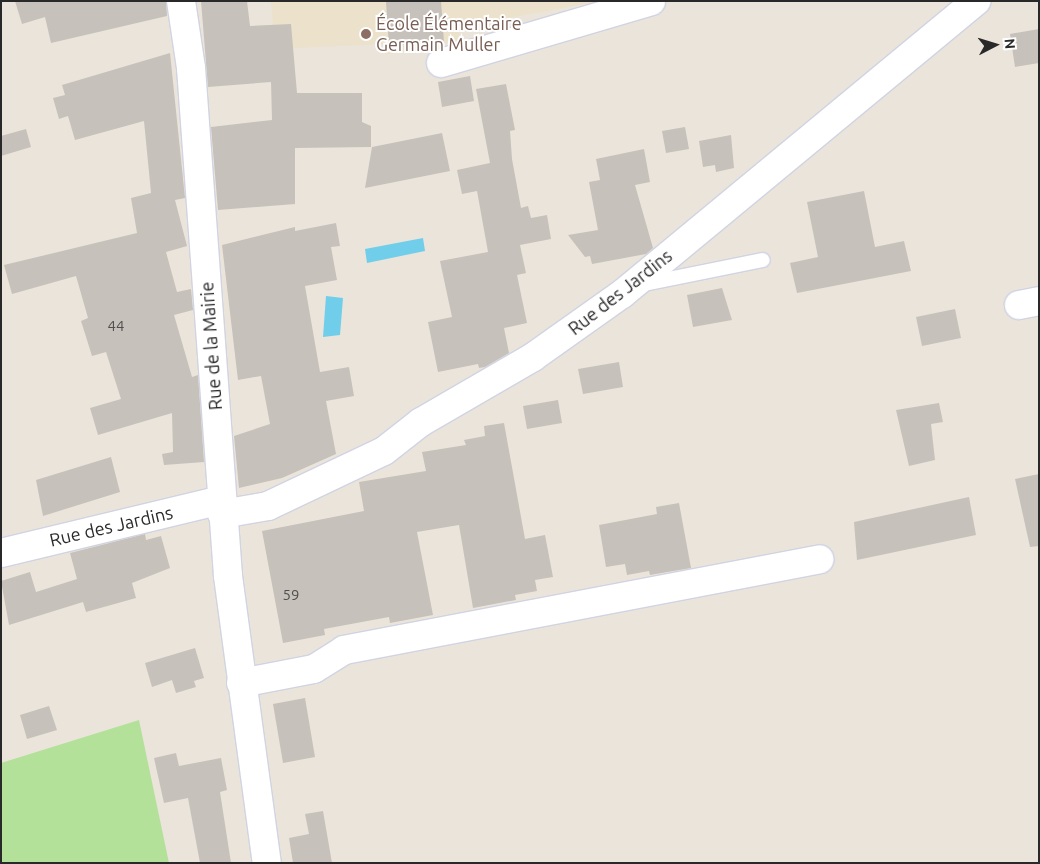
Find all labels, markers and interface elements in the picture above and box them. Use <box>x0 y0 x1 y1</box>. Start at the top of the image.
place label: École Élémentaire Germain Muller <box>376 13 522 56</box>
north arrow <box>970 20 1020 70</box>
marker: École Élémentaire Germain Muller <box>360 28 372 40</box>
text: N <box>1002 38 1018 50</box>
street label: Rue des Jardins <box>564 245 676 339</box>
street label: Rue de la Mairie <box>196 281 226 411</box>
house number: 44 <box>108 317 124 335</box>
street label: Rue des Jardins <box>47 501 175 551</box>
house number: 59 <box>283 586 299 604</box>

